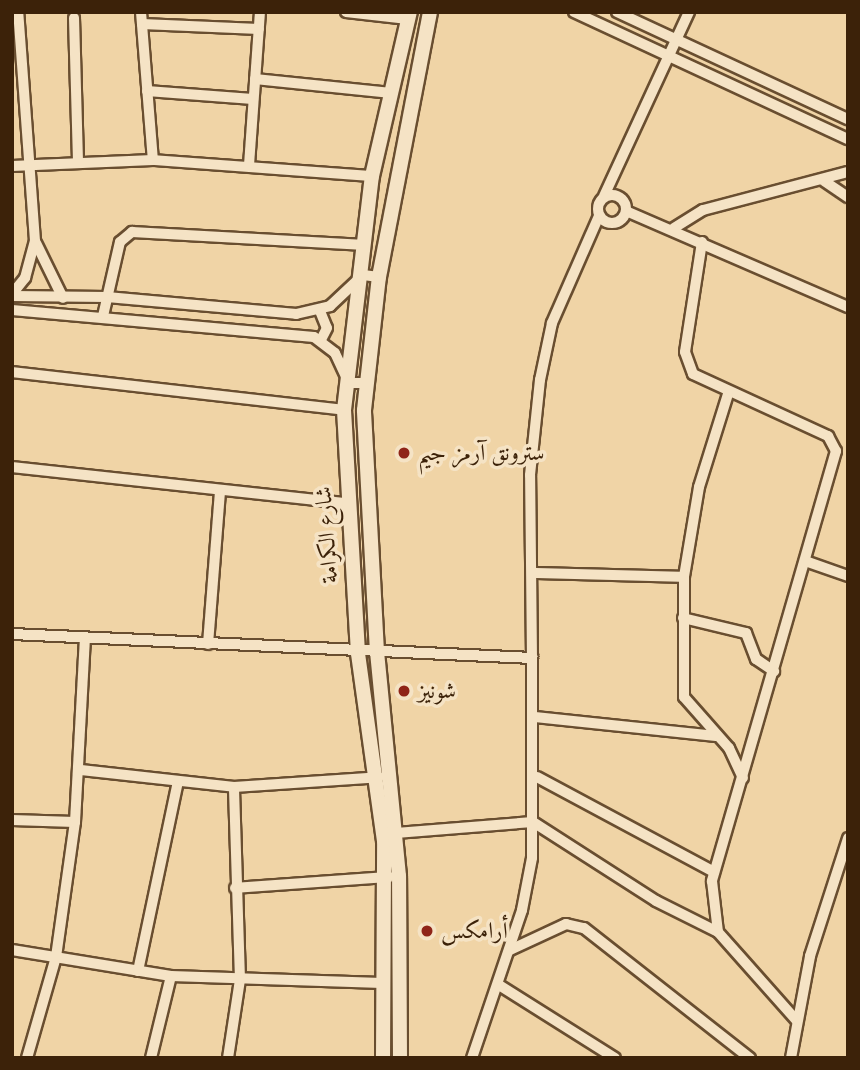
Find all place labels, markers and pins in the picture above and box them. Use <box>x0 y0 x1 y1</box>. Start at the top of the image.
place label: سترونق آرمز جيم <box>418 439 545 467</box>
marker: سترونق آرمز جيم <box>396 445 412 461</box>
place label: شونيز <box>418 677 456 705</box>
marker: شونيز <box>396 683 412 699</box>
place label: أرامكس <box>441 917 508 945</box>
marker: أرامكس <box>419 923 435 939</box>

